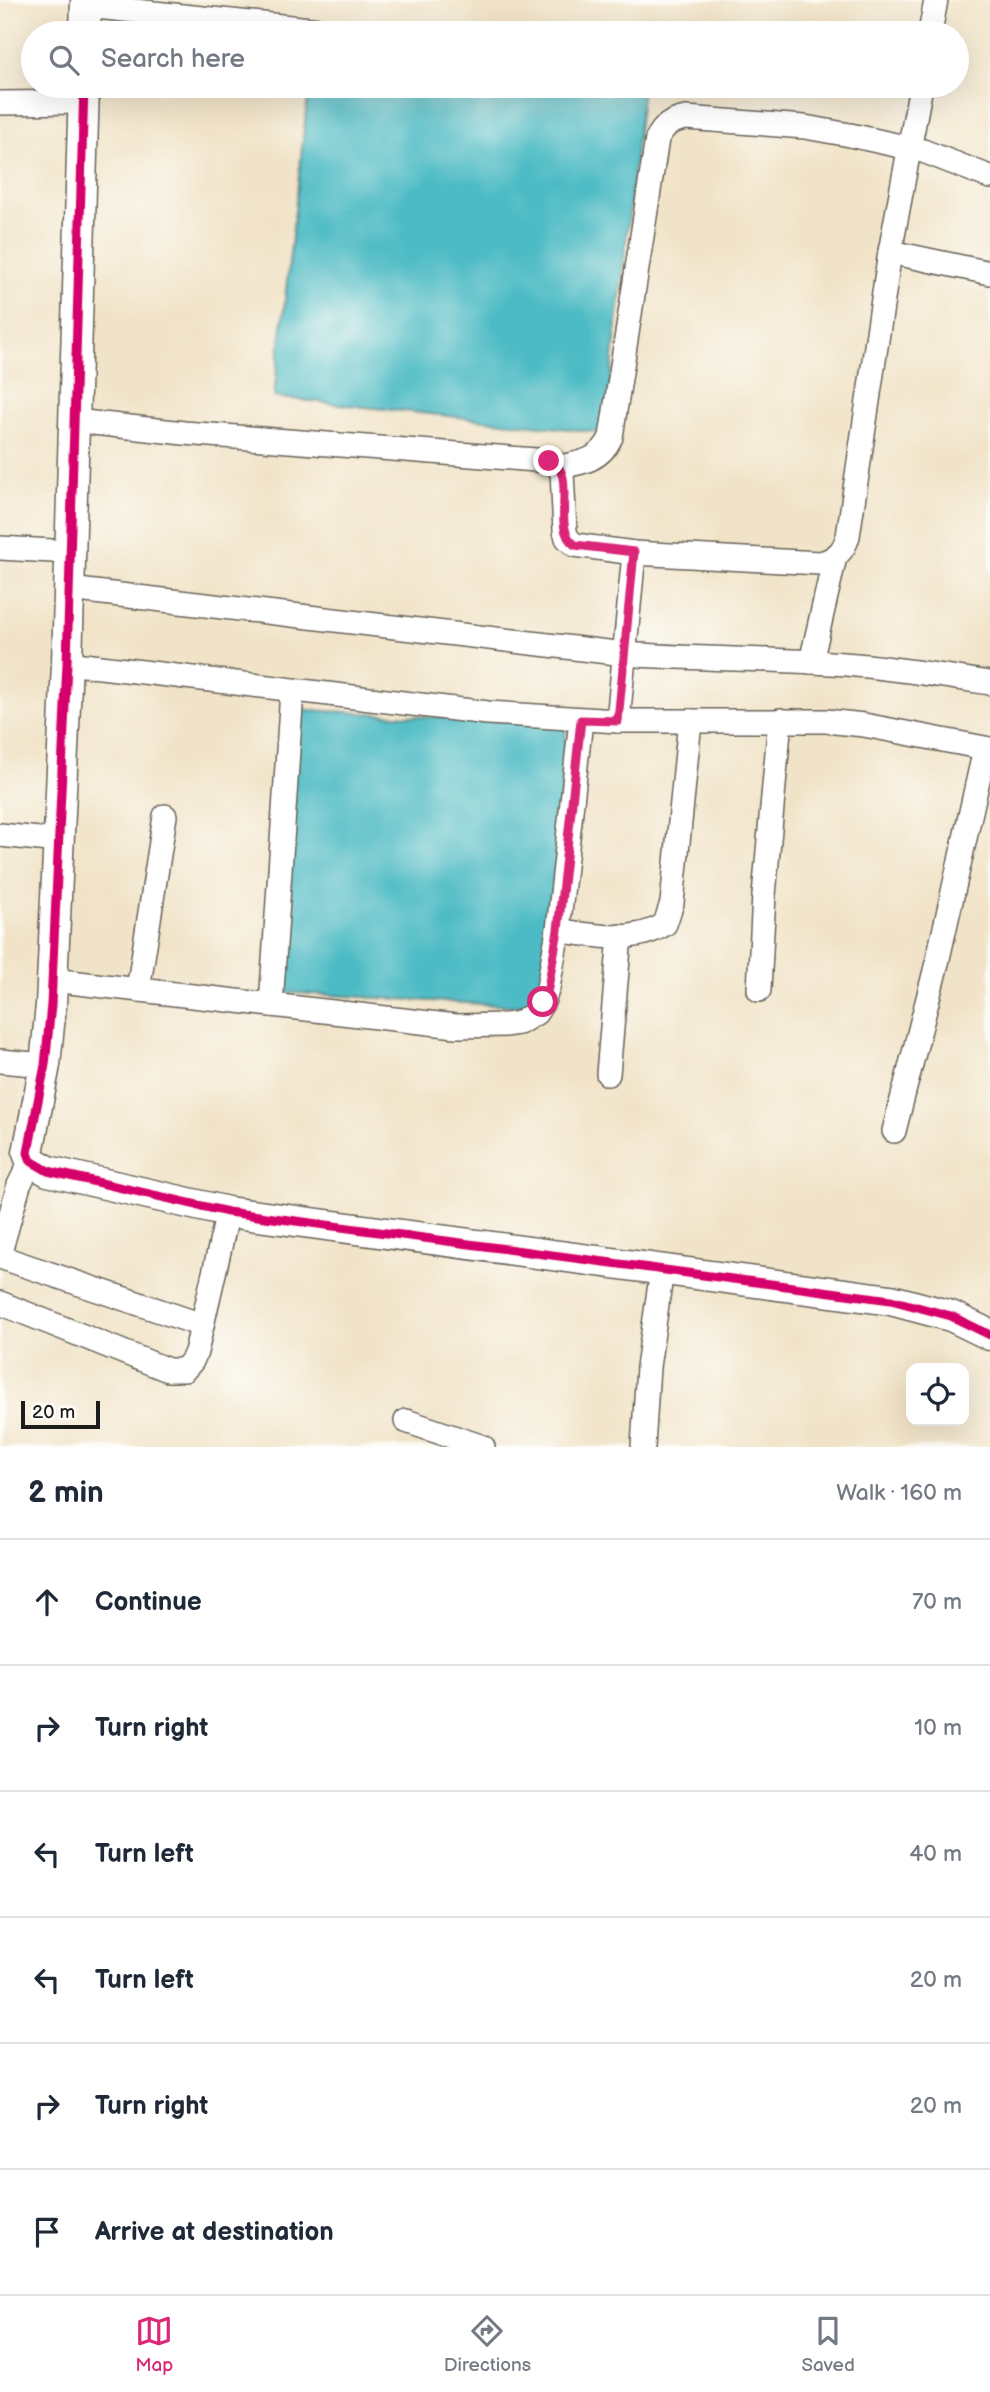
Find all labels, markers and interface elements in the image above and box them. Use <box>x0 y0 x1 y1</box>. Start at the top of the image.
search box <box>21 21 969 98</box>
icon: search <box>45 41 83 79</box>
text: Search here <box>101 44 245 75</box>
route end <box>533 445 564 476</box>
route start <box>527 986 558 1017</box>
map controls <box>906 1363 969 1426</box>
button: locate <box>906 1363 969 1426</box>
scale bar <box>21 1398 100 1430</box>
text: 20 m <box>32 1401 75 1424</box>
text: 2 min <box>28 1475 104 1511</box>
text: Walk · 160 m <box>836 1479 962 1507</box>
icon: ahead <box>28 1583 66 1621</box>
text: Continue <box>95 1587 202 1618</box>
text: 70 m <box>912 1588 962 1616</box>
icon: right <box>28 1709 66 1747</box>
text: Turn right <box>95 1713 208 1744</box>
text: 10 m <box>914 1714 962 1742</box>
icon: left <box>28 1835 66 1873</box>
text: Turn left <box>95 1839 194 1870</box>
text: 40 m <box>909 1840 962 1868</box>
icon: left <box>28 1961 66 1999</box>
text: Turn left <box>95 1965 194 1996</box>
text: 20 m <box>910 1966 962 1994</box>
icon: right <box>28 2087 66 2125</box>
text: Turn right <box>95 2091 208 2122</box>
text: 20 m <box>910 2092 962 2120</box>
icon: arrive <box>28 2213 66 2251</box>
text: Arrive at destination <box>95 2217 334 2248</box>
tab: Map <box>135 2312 173 2377</box>
tab: Directions <box>444 2312 531 2377</box>
tab: Saved <box>801 2312 855 2377</box>

